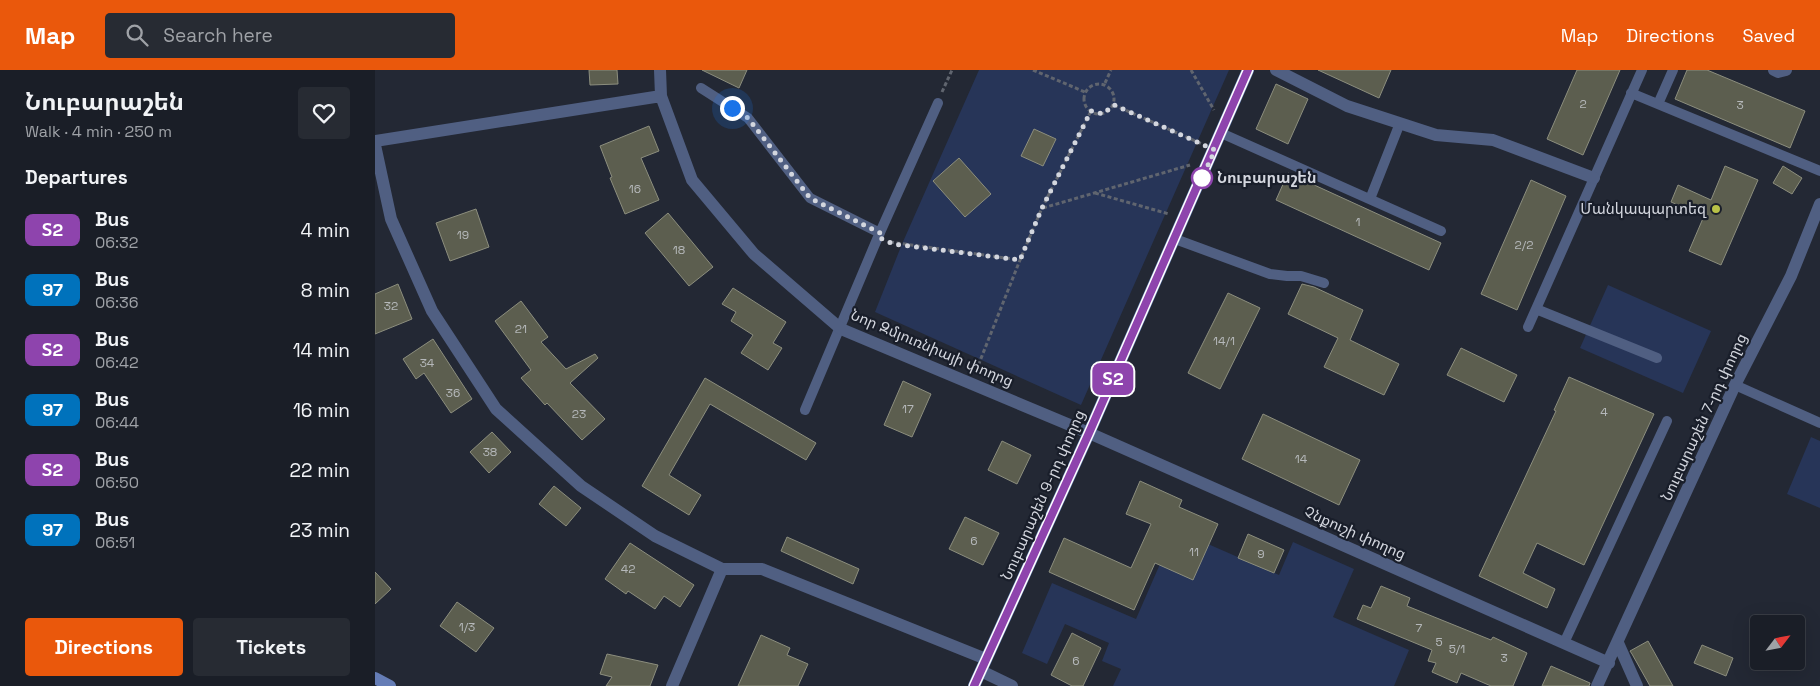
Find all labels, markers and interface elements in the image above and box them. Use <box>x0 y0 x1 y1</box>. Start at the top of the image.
search box <box>105 13 455 58</box>
text: Map <box>25 20 75 51</box>
icon: search <box>123 21 151 49</box>
text: Search here <box>163 23 273 48</box>
text: Map <box>1561 24 1598 47</box>
text: Directions <box>1626 24 1715 47</box>
text: Saved <box>1743 24 1795 47</box>
text: Նուբարաշեն <box>25 86 184 117</box>
button: heart <box>298 87 350 139</box>
your location <box>720 96 745 121</box>
house number: 2 <box>1579 96 1587 112</box>
house number: 3 <box>1736 97 1744 113</box>
text: Walk · 4 min · 250 m <box>25 121 172 142</box>
text: Departures <box>25 165 128 190</box>
marker: Նուբարաշեն <box>1191 167 1213 189</box>
place label: Նուբարաշեն <box>1217 168 1316 187</box>
house number: 16 <box>629 181 641 197</box>
place label: Մանկապարտեզ <box>1580 199 1707 218</box>
marker: Մանկապարտեզ <box>1710 203 1722 215</box>
text: Bus <box>95 207 129 232</box>
house number: 1 <box>1355 214 1361 230</box>
text: Տ2 <box>42 218 63 241</box>
text: 4 min <box>301 218 350 243</box>
house number: 19 <box>457 227 469 243</box>
text: 06:32 <box>95 232 138 253</box>
house number: 2/2 <box>1515 237 1533 253</box>
house number: 18 <box>673 242 685 258</box>
text: Bus <box>95 267 129 292</box>
text: 97 <box>42 278 63 301</box>
text: 8 min <box>301 278 350 303</box>
text: 06:36 <box>95 292 139 313</box>
house number: 32 <box>384 298 398 314</box>
street label: Նոր Զմյուռնիայի փողոց <box>848 305 1017 390</box>
house number: 21 <box>515 321 527 337</box>
text: Bus <box>95 327 129 352</box>
street label: Նուբարաշեն 7-րդ փողոց <box>1656 330 1751 504</box>
house number: 14/1 <box>1213 333 1235 349</box>
text: Տ2 <box>42 338 63 361</box>
text: 14 min <box>293 338 350 363</box>
text: 06:42 <box>95 352 139 373</box>
house number: 34 <box>420 355 435 371</box>
line badge: Տ2 <box>1091 363 1135 395</box>
text: Տ2 <box>1102 367 1124 390</box>
house number: 36 <box>446 385 460 401</box>
text: Bus <box>95 387 129 412</box>
text: 97 <box>42 398 63 421</box>
text: 16 min <box>293 398 350 423</box>
house number: 17 <box>902 401 914 417</box>
house number: 4 <box>1600 404 1608 420</box>
house number: 23 <box>572 406 586 422</box>
street label: Նուբարաշեն 9-րդ փողոց <box>996 407 1089 583</box>
text: 06:44 <box>95 412 139 433</box>
house number: 38 <box>483 444 497 460</box>
text: Bus <box>95 447 129 472</box>
house number: 14 <box>1295 451 1308 467</box>
text: Տ2 <box>42 458 63 481</box>
text: 22 min <box>290 458 350 483</box>
text: 06:50 <box>95 472 139 493</box>
street label: Չնքուշի փողոց <box>1301 502 1409 563</box>
text: Bus <box>95 507 129 532</box>
text: 97 <box>42 518 63 541</box>
text: 23 min <box>290 518 350 543</box>
text: 06:51 <box>95 532 135 553</box>
house number: 6 <box>970 533 978 549</box>
house number: 11 <box>1189 544 1199 560</box>
house number: 9 <box>1257 546 1265 562</box>
house number: 42 <box>621 561 635 577</box>
north arrow <box>1750 615 1805 670</box>
map controls <box>1750 615 1805 670</box>
button: Directions <box>25 618 183 676</box>
button: Tickets <box>193 618 350 676</box>
house number: 1/3 <box>459 619 475 635</box>
house number: 7 <box>1416 620 1423 636</box>
house number: 5 <box>1435 634 1443 650</box>
house number: 5/1 <box>1449 641 1465 657</box>
house number: 3 <box>1500 650 1508 666</box>
house number: 6 <box>1072 653 1080 669</box>

